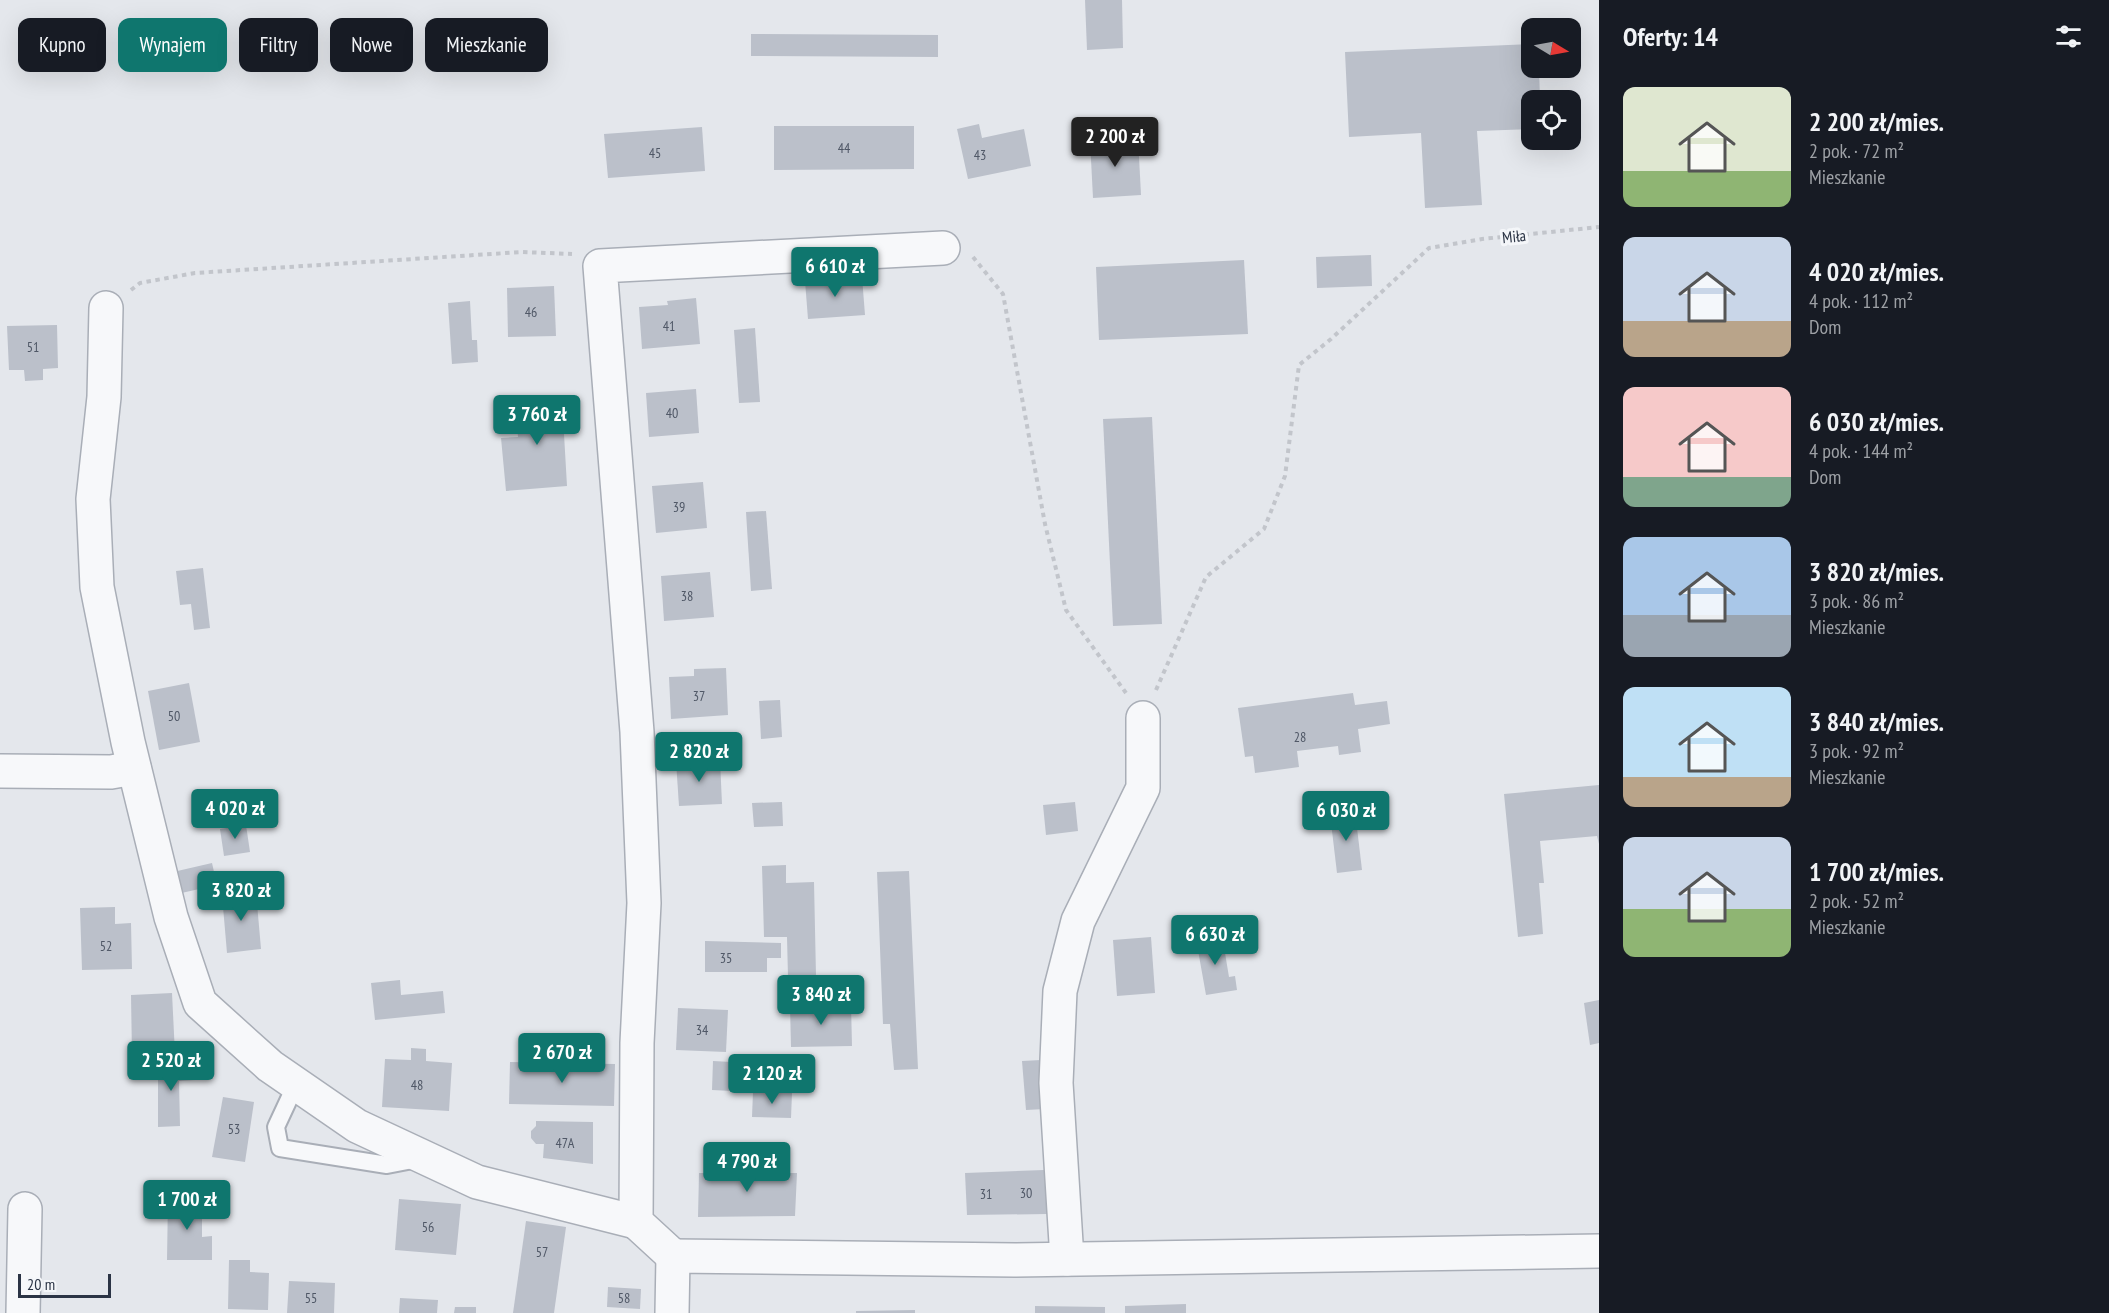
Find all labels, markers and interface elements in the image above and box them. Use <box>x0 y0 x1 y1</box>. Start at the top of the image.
chip: Kupno <box>18 18 106 72</box>
chip: Wynajem <box>118 18 227 72</box>
chip: Filtry <box>239 18 318 72</box>
chip: Nowe <box>330 18 413 72</box>
chip: Mieszkanie <box>425 18 548 72</box>
north arrow <box>1521 18 1581 78</box>
map controls <box>1521 18 1581 150</box>
text: Oferty: 14 <box>1623 20 1718 53</box>
icon: filters <box>2052 20 2085 53</box>
button: locate <box>1521 90 1581 150</box>
text: 2 200 zł/mies. <box>1809 105 1944 138</box>
icon: home <box>1671 111 1743 183</box>
pin: 2 200 zł <box>1053 117 1177 168</box>
text: 2 200 zł <box>1085 123 1145 149</box>
text: 2 pok. · 72 m² <box>1809 138 1904 164</box>
house number: 44 <box>838 139 851 157</box>
house number: 45 <box>649 144 661 162</box>
house number: 43 <box>974 146 986 164</box>
text: Mieszkanie <box>1809 164 1885 190</box>
street label: Miła <box>1501 225 1527 247</box>
pin: 6 610 zł <box>773 247 897 298</box>
text: 6 610 zł <box>805 253 865 279</box>
text: 4 020 zł/mies. <box>1809 255 1944 288</box>
icon: home <box>1671 261 1743 333</box>
text: 4 pok. · 112 m² <box>1809 288 1913 314</box>
house number: 46 <box>525 303 537 321</box>
text: Dom <box>1809 314 1841 340</box>
house number: 41 <box>663 317 675 335</box>
house number: 51 <box>27 338 39 356</box>
pin: 3 760 zł <box>475 395 599 446</box>
text: 3 760 zł <box>507 401 567 427</box>
house number: 40 <box>666 404 678 422</box>
text: 6 030 zł/mies. <box>1809 405 1944 438</box>
icon: home <box>1671 411 1743 483</box>
text: 4 pok. · 144 m² <box>1809 438 1913 464</box>
text: Dom <box>1809 464 1841 490</box>
house number: 39 <box>673 498 685 516</box>
text: 3 820 zł/mies. <box>1809 555 1944 588</box>
icon: home <box>1671 561 1743 633</box>
house number: 38 <box>681 587 693 605</box>
text: 3 pok. · 86 m² <box>1809 588 1904 614</box>
text: Mieszkanie <box>1809 614 1885 640</box>
house number: 37 <box>693 687 705 705</box>
text: 3 840 zł/mies. <box>1809 705 1944 738</box>
house number: 50 <box>168 707 180 725</box>
icon: home <box>1671 711 1743 783</box>
house number: 28 <box>1294 728 1306 746</box>
pin: 2 820 zł <box>637 732 761 783</box>
text: 2 820 zł <box>669 738 729 764</box>
text: 3 pok. · 92 m² <box>1809 738 1904 764</box>
text: Mieszkanie <box>1809 764 1885 790</box>
pin: 4 020 zł <box>173 789 297 840</box>
pin: 6 030 zł <box>1284 791 1408 842</box>
text: 4 020 zł <box>205 795 265 821</box>
text: 6 030 zł <box>1316 797 1376 823</box>
text: 1 700 zł/mies. <box>1809 855 1944 888</box>
icon: home <box>1671 861 1743 933</box>
pin: 3 820 zł <box>179 871 303 922</box>
text: 3 820 zł <box>211 877 271 903</box>
text: 2 pok. · 52 m² <box>1809 888 1904 914</box>
text: Mieszkanie <box>1809 914 1885 940</box>
pin: 6 630 zł <box>1153 915 1277 966</box>
text: 6 630 zł <box>1185 921 1245 947</box>
house number: 52 <box>100 937 112 955</box>
house number: 35 <box>720 949 732 967</box>
pin: 3 840 zł <box>759 975 883 1026</box>
text: 3 840 zł <box>791 981 851 1007</box>
house number: 34 <box>696 1021 709 1039</box>
pin: 2 670 zł <box>500 1033 624 1084</box>
text: 2 670 zł <box>532 1039 592 1065</box>
pin: 2 520 zł <box>109 1041 233 1092</box>
text: 2 520 zł <box>141 1047 201 1073</box>
pin: 2 120 zł <box>710 1054 834 1105</box>
text: 2 120 zł <box>742 1060 802 1086</box>
house number: 48 <box>411 1076 423 1094</box>
house number: 53 <box>228 1120 240 1138</box>
house number: 47A <box>556 1134 575 1152</box>
pin: 4 790 zł <box>685 1142 809 1193</box>
text: 4 790 zł <box>717 1148 777 1174</box>
pin: 1 700 zł <box>125 1180 249 1231</box>
house number: 30 <box>1020 1184 1032 1202</box>
house number: 31 <box>980 1185 992 1203</box>
text: 1 700 zł <box>157 1186 217 1212</box>
house number: 56 <box>422 1218 434 1236</box>
house number: 57 <box>536 1243 548 1261</box>
scale bar <box>18 1271 111 1298</box>
text: 20 m <box>27 1274 55 1294</box>
house number: 55 <box>305 1289 317 1307</box>
house number: 58 <box>618 1289 630 1307</box>

